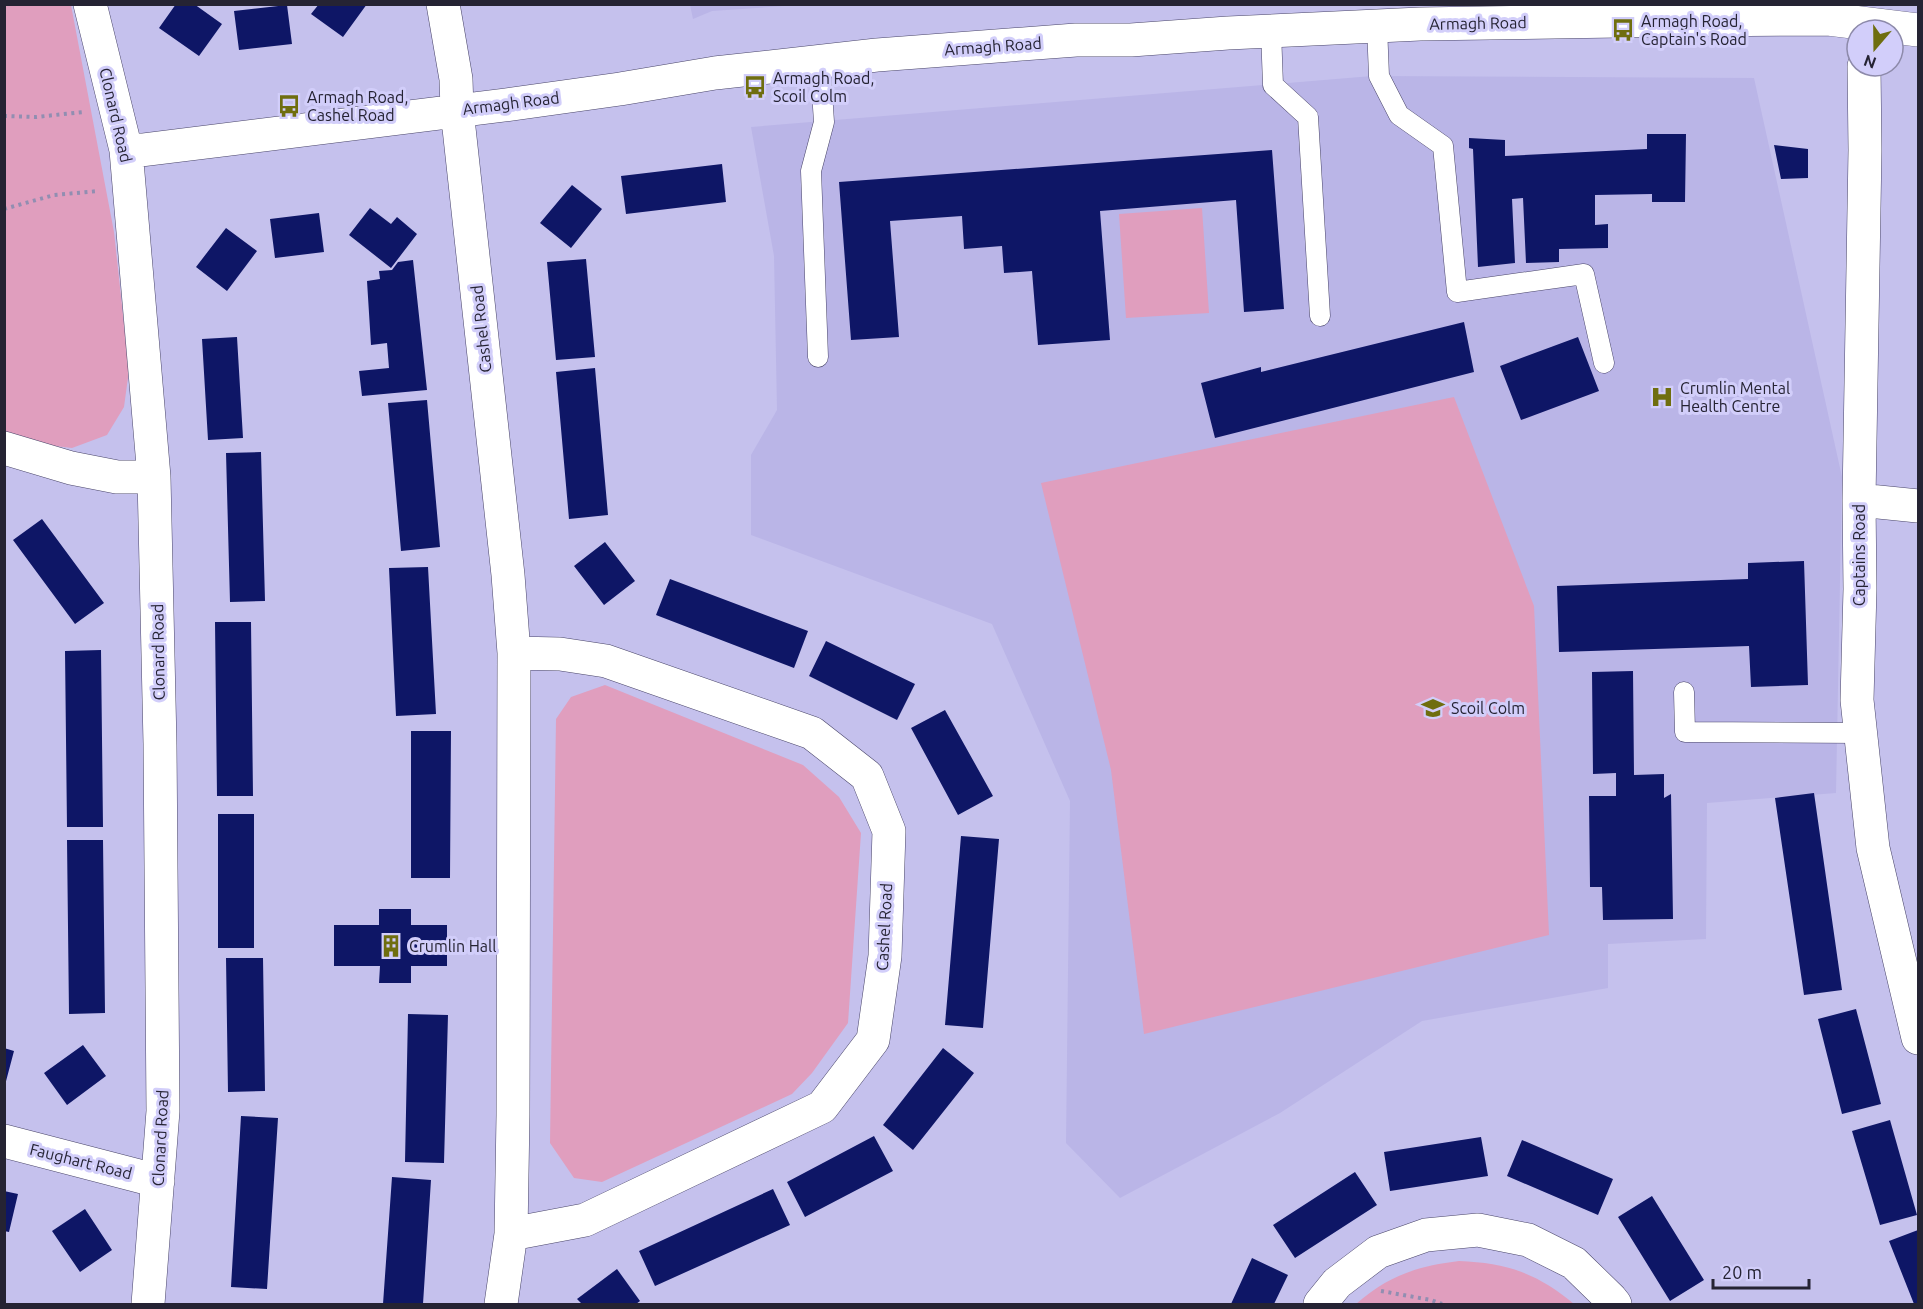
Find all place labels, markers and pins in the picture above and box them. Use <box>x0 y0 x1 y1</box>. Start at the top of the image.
place label: Armagh Road, Captain's Road <box>1641 12 1747 48</box>
bus stop icon: Armagh Road, Captain's Road <box>1610 17 1636 43</box>
place label: Armagh Road, Scoil Colm <box>773 69 874 105</box>
bus stop icon: Armagh Road, Scoil Colm <box>742 74 768 100</box>
place label: Armagh Road, Cashel Road <box>307 88 408 124</box>
bus stop icon: Armagh Road, Cashel Road <box>276 93 302 119</box>
place label: Crumlin Mental Health Centre <box>1680 379 1790 415</box>
hospital icon: Crumlin Mental Health Centre <box>1649 384 1675 410</box>
school or university icon: Scoil Colm <box>1420 695 1446 721</box>
place label: Scoil Colm <box>1451 699 1525 717</box>
building icon: Crumlin Hall <box>378 933 404 959</box>
place label: Crumlin Hall <box>409 937 496 955</box>

